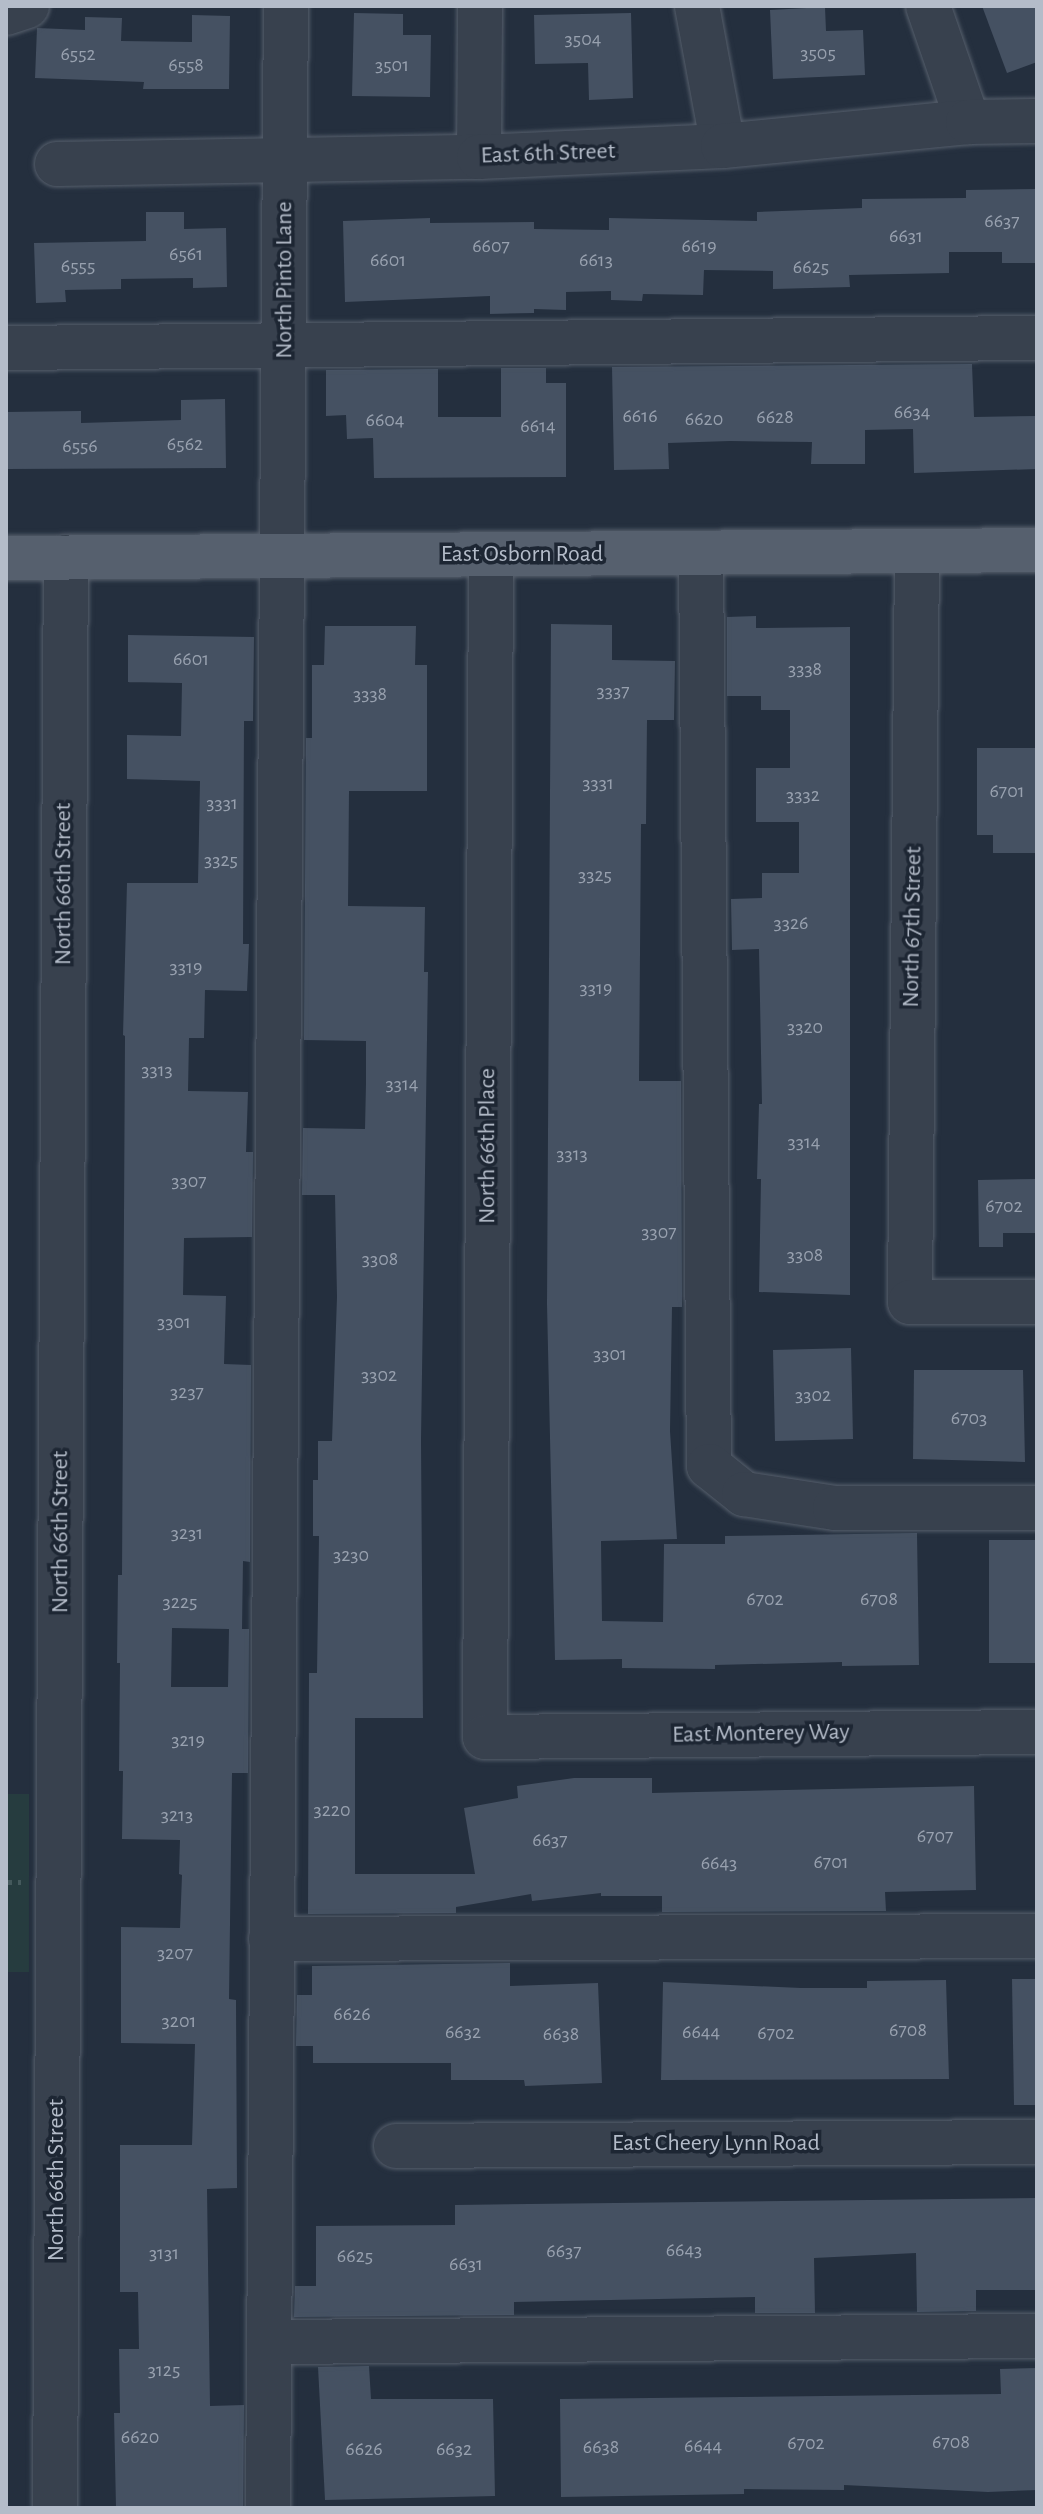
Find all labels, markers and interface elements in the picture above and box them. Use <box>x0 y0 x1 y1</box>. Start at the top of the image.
house number: 3504 <box>565 27 601 51</box>
house number: 3505 <box>800 41 836 65</box>
house number: 6552 <box>60 42 96 66</box>
house number: 6558 <box>168 53 204 77</box>
house number: 3501 <box>375 53 409 77</box>
street label: East 6th Street <box>480 137 616 171</box>
street label: North Pinto Lane <box>271 201 299 359</box>
house number: 6637 <box>984 209 1020 233</box>
house number: 6631 <box>889 224 923 248</box>
house number: 6607 <box>472 234 510 258</box>
house number: 6619 <box>681 234 717 258</box>
house number: 6561 <box>169 242 203 266</box>
house number: 6601 <box>370 248 406 272</box>
house number: 6613 <box>579 248 613 272</box>
house number: 6555 <box>61 254 95 278</box>
house number: 6625 <box>793 255 829 279</box>
house number: 6634 <box>894 400 930 424</box>
house number: 6616 <box>622 404 658 428</box>
house number: 6628 <box>756 405 794 429</box>
house number: 6620 <box>685 407 723 431</box>
house number: 6604 <box>366 408 404 432</box>
house number: 6614 <box>520 414 556 438</box>
house number: 6562 <box>167 432 203 456</box>
house number: 6556 <box>62 434 98 458</box>
street label: East Osborn Road <box>441 541 603 569</box>
house number: 6601 <box>173 647 209 671</box>
house number: 3338 <box>788 657 822 681</box>
house number: 3337 <box>596 679 630 703</box>
house number: 3338 <box>353 682 387 706</box>
house number: 3331 <box>582 771 614 795</box>
house number: 6701 <box>989 779 1025 803</box>
house number: 3332 <box>786 783 820 807</box>
house number: 3331 <box>206 791 238 815</box>
street label: North 66th Street <box>50 803 78 965</box>
street label: North 67th Street <box>897 846 929 1008</box>
house number: 3325 <box>204 848 238 872</box>
house number: 3325 <box>578 863 612 887</box>
house number: 3326 <box>774 911 808 935</box>
house number: 3319 <box>170 955 202 979</box>
house number: 3319 <box>580 976 612 1000</box>
house number: 3320 <box>787 1015 823 1039</box>
house number: 3313 <box>141 1058 173 1082</box>
street label: North 66th Place <box>474 1068 502 1224</box>
house number: 3314 <box>386 1072 418 1096</box>
house number: 3314 <box>788 1130 820 1154</box>
house number: 3313 <box>556 1142 588 1166</box>
house number: 3307 <box>171 1169 207 1193</box>
house number: 6702 <box>985 1194 1023 1218</box>
house number: 3307 <box>641 1220 677 1244</box>
house number: 3308 <box>787 1243 823 1267</box>
house number: 3308 <box>362 1247 398 1271</box>
house number: 3301 <box>157 1310 191 1334</box>
house number: 3301 <box>593 1342 627 1366</box>
house number: 3302 <box>361 1363 397 1387</box>
house number: 3237 <box>170 1380 204 1404</box>
house number: 3302 <box>795 1383 831 1407</box>
house number: 6703 <box>951 1406 987 1430</box>
street label: North 66th Street <box>47 1451 75 1613</box>
house number: 3231 <box>171 1521 203 1545</box>
house number: 3230 <box>333 1543 369 1567</box>
house number: 6702 <box>746 1587 784 1611</box>
house number: 6708 <box>860 1587 898 1611</box>
house number: 3225 <box>163 1590 197 1614</box>
street label: East Monterey Way <box>672 1718 850 1750</box>
house number: 3219 <box>171 1728 205 1752</box>
house number: 3220 <box>314 1798 350 1822</box>
house number: 3213 <box>161 1803 193 1827</box>
house number: 6707 <box>917 1824 953 1848</box>
house number: 6637 <box>532 1828 568 1852</box>
house number: 6701 <box>813 1850 849 1874</box>
house number: 6643 <box>701 1851 737 1875</box>
house number: 3207 <box>157 1941 193 1965</box>
house number: 6626 <box>333 2002 371 2026</box>
house number: 3201 <box>162 2009 196 2033</box>
house number: 6708 <box>889 2018 927 2042</box>
house number: 6632 <box>445 2020 481 2044</box>
house number: 6644 <box>682 2020 720 2044</box>
house number: 6702 <box>757 2021 795 2045</box>
house number: 6638 <box>543 2022 579 2046</box>
street label: North 66th Street <box>43 2099 71 2261</box>
street label: East Cheery Lynn Road <box>612 2130 820 2158</box>
house number: 6643 <box>666 2238 702 2262</box>
house number: 6637 <box>546 2239 582 2263</box>
house number: 3131 <box>149 2241 179 2265</box>
house number: 6625 <box>337 2244 373 2268</box>
house number: 6631 <box>449 2252 483 2276</box>
house number: 3125 <box>148 2358 180 2382</box>
house number: 6620 <box>121 2425 159 2449</box>
house number: 6708 <box>932 2430 970 2454</box>
house number: 6702 <box>787 2431 825 2455</box>
house number: 6644 <box>684 2434 722 2458</box>
house number: 6638 <box>583 2435 619 2459</box>
house number: 6626 <box>345 2437 383 2461</box>
house number: 6632 <box>436 2437 472 2461</box>

